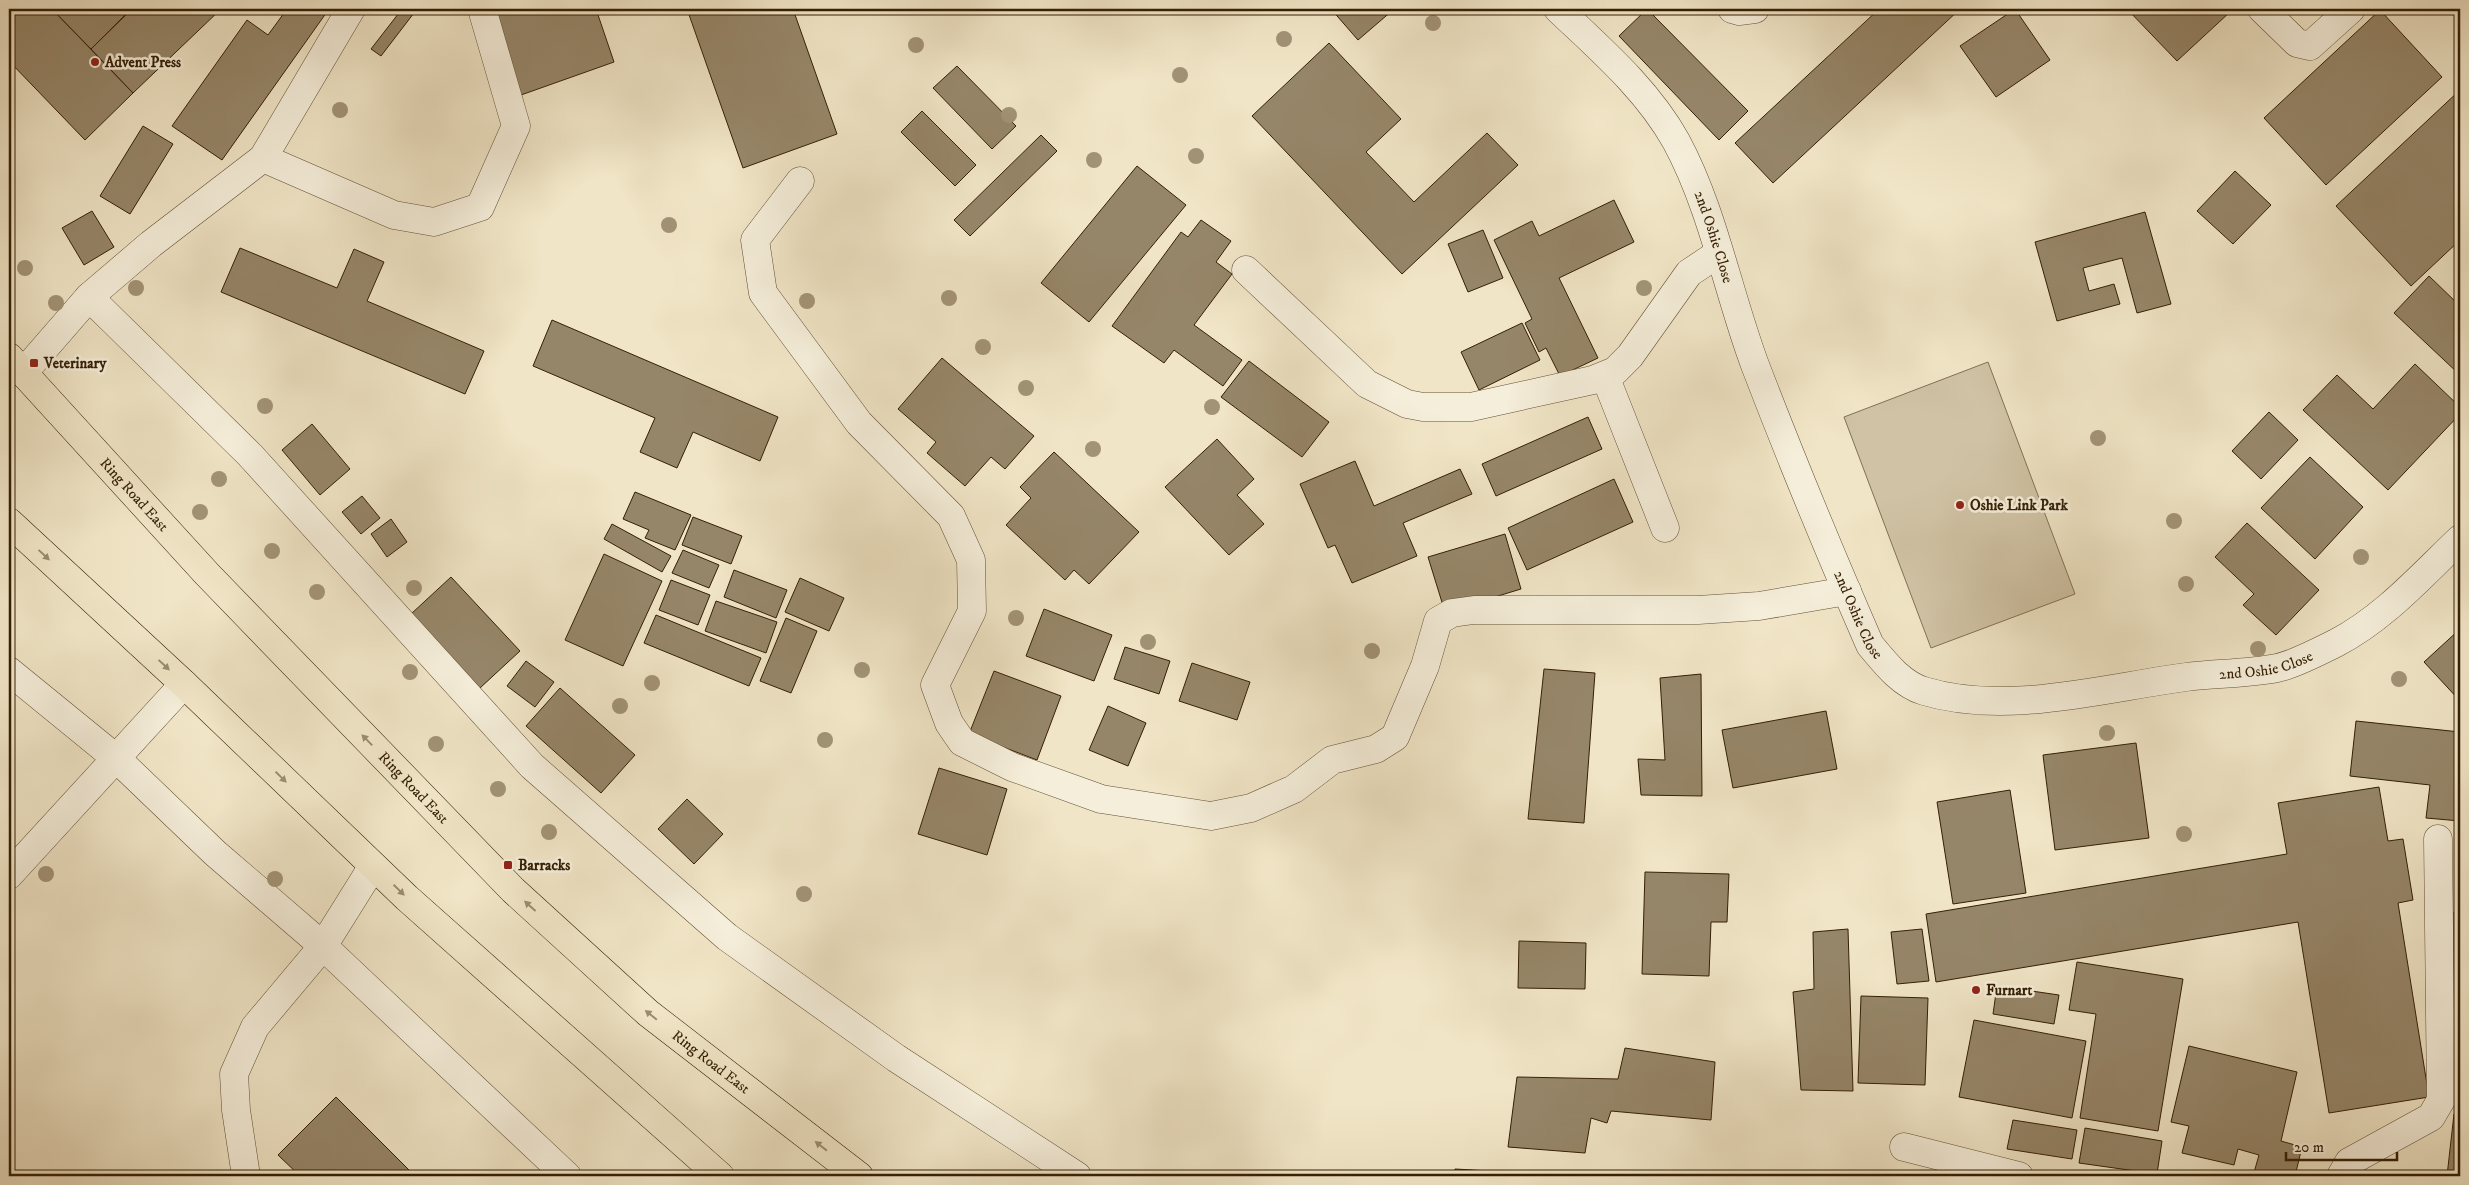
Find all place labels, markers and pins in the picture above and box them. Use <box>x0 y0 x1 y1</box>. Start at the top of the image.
place label: Advent Press <box>104 53 181 72</box>
marker: Advent Press <box>89 56 101 68</box>
place label: Veterinary <box>43 354 107 373</box>
marker: Veterinary <box>28 357 40 369</box>
place label: Oshie Link Park <box>1970 496 2069 515</box>
marker: Oshie Link Park <box>1954 499 1966 511</box>
place label: Barracks <box>518 856 570 875</box>
marker: Barracks <box>502 859 514 871</box>
place label: Furnart <box>1986 981 2032 1000</box>
marker: Furnart <box>1970 984 1982 996</box>

